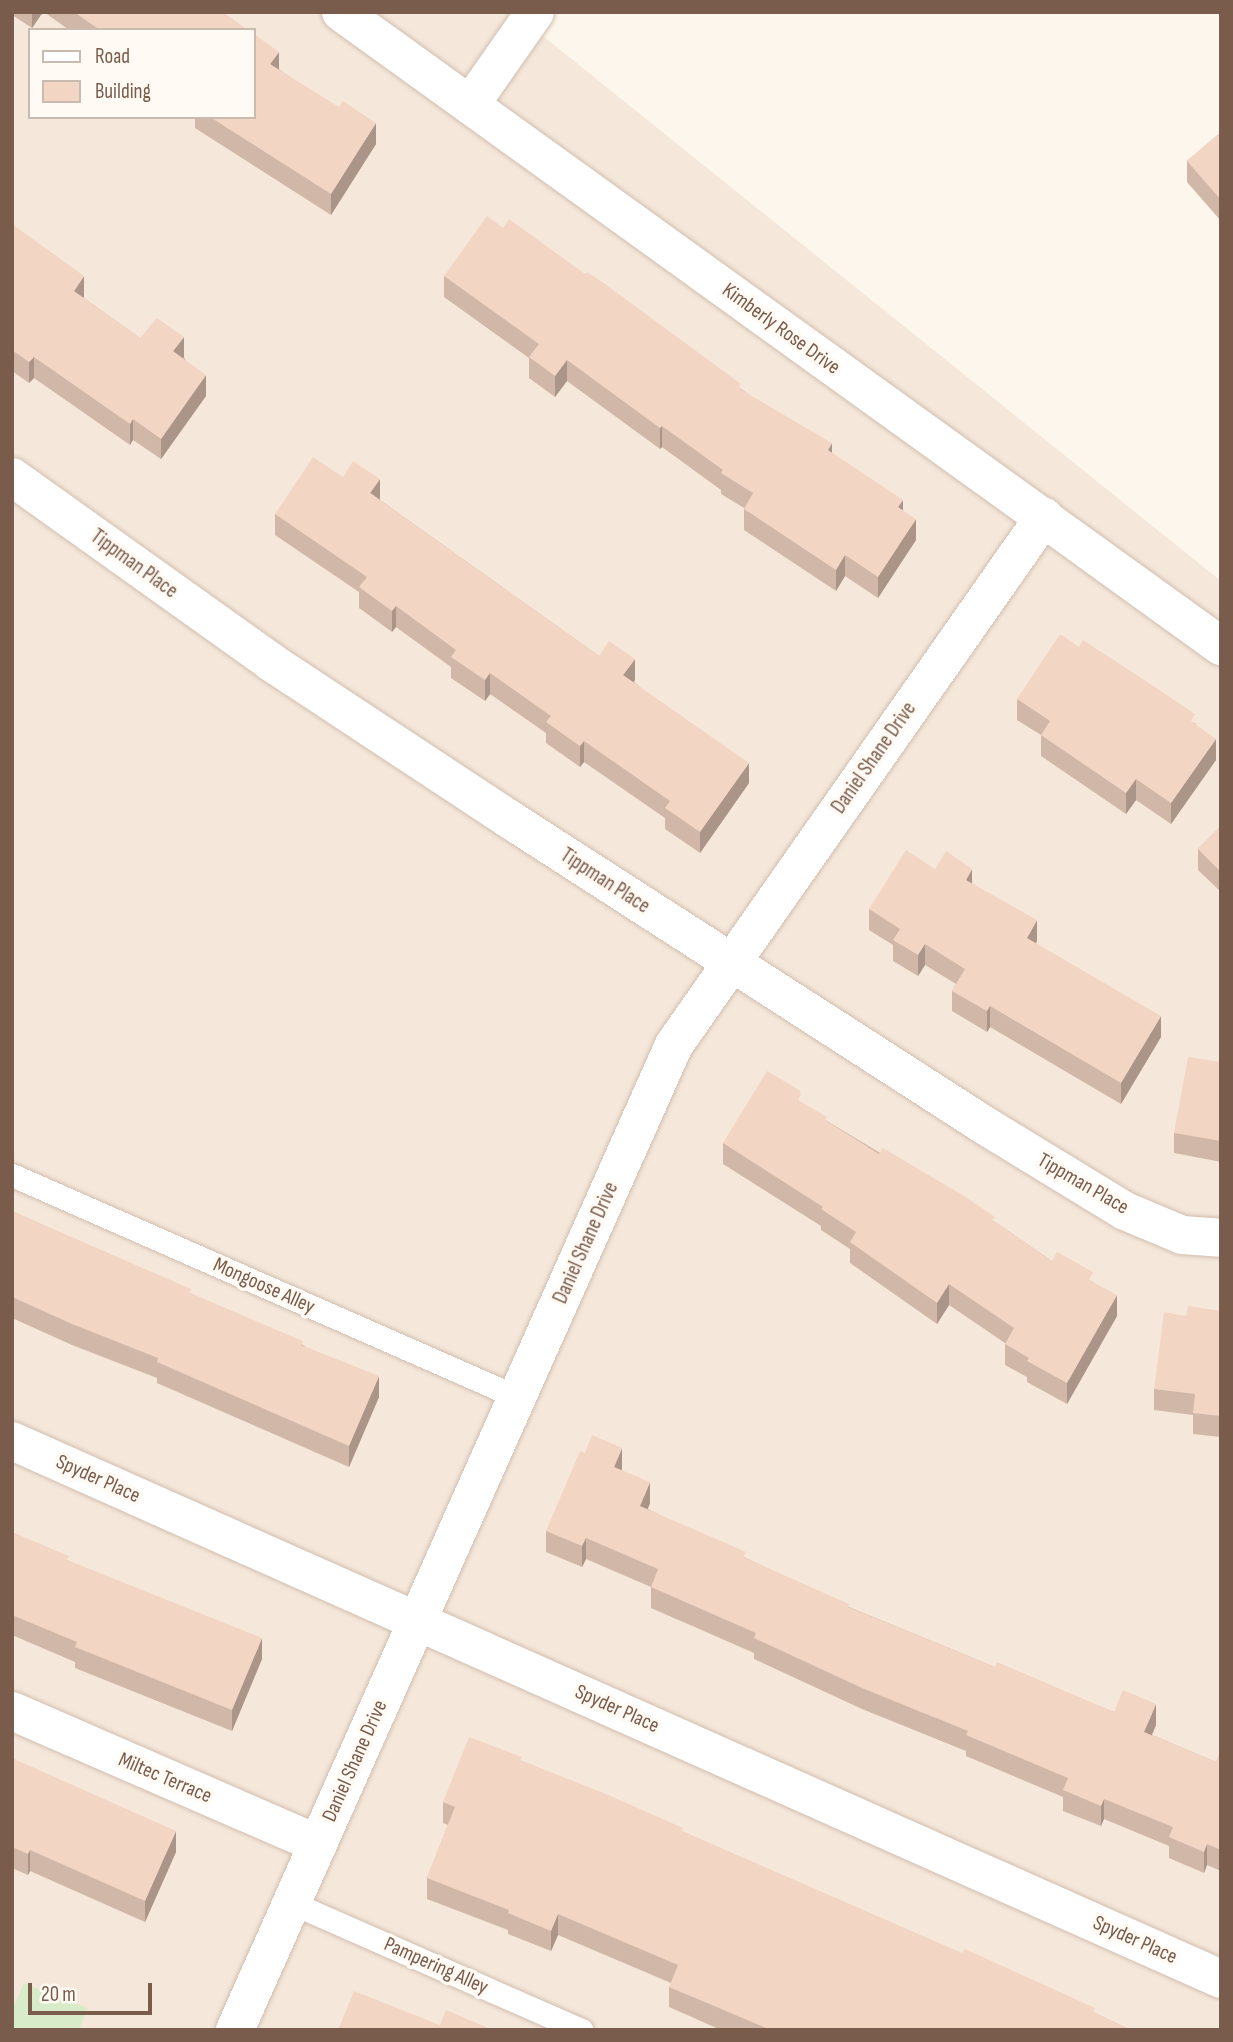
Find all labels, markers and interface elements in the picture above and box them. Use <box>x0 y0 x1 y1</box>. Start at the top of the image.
legend <box>28 28 256 119</box>
text: Road <box>95 44 130 69</box>
text: Building <box>95 79 151 104</box>
street label: Kimberly Rose Drive <box>717 278 845 380</box>
street label: Tippman Place <box>86 524 182 604</box>
street label: Daniel Shane Drive <box>826 697 922 819</box>
street label: Tippman Place <box>556 843 654 919</box>
street label: Tippman Place <box>1033 1148 1133 1220</box>
street label: Daniel Shane Drive <box>548 1178 624 1308</box>
street label: Mongoose Alley <box>209 1252 319 1320</box>
street label: Spyder Place <box>52 1449 144 1509</box>
street label: Spyder Place <box>571 1679 663 1739</box>
street label: Daniel Shane Drive <box>317 1696 393 1826</box>
street label: Miltec Terrace <box>115 1747 215 1809</box>
street label: Spyder Place <box>1089 1910 1181 1970</box>
street label: Pampering Alley <box>380 1932 492 2000</box>
scale bar <box>32 1968 156 2012</box>
text: 20 m <box>41 1982 76 2007</box>

